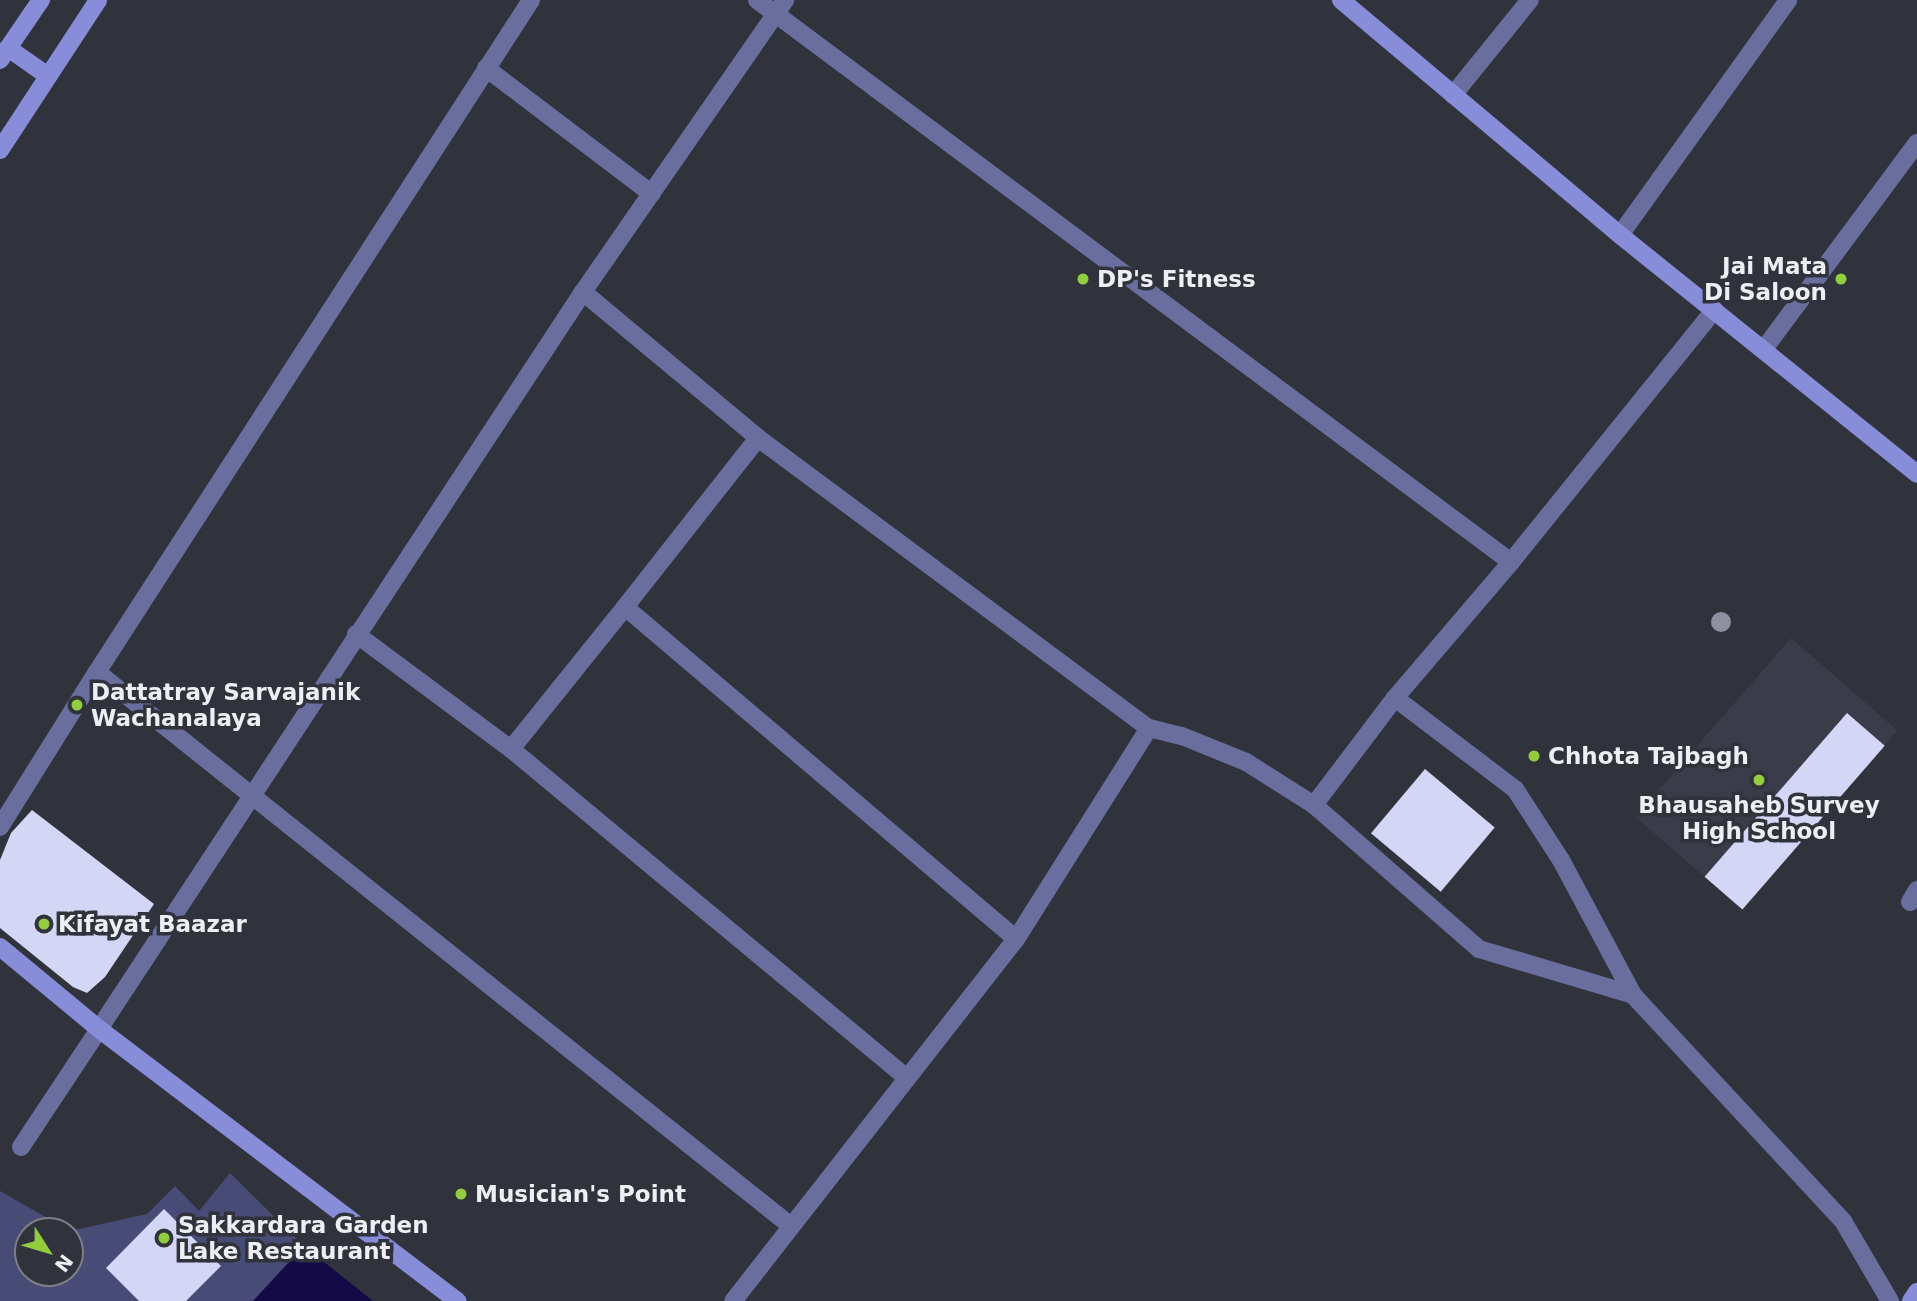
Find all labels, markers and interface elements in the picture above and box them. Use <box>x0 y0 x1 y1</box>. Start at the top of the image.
place label: Jai Mata Di Saloon <box>1704 252 1827 306</box>
place label: DP's Fitness <box>1097 265 1256 293</box>
marker: DP's Fitness <box>1075 271 1091 287</box>
marker: Jai Mata Di Saloon <box>1833 271 1849 287</box>
place label: Dattatray Sarvajanik Wachanalaya <box>91 678 360 732</box>
marker: Dattatray Sarvajanik Wachanalaya <box>69 697 85 713</box>
place label: Chhota Tajbagh <box>1548 742 1749 770</box>
marker: Chhota Tajbagh <box>1526 748 1542 764</box>
marker: Bhausaheb Survey High School <box>1751 772 1767 788</box>
place label: Bhausaheb Survey High School <box>1638 791 1880 845</box>
place label: Kifayat Baazar <box>58 910 247 938</box>
marker: Kifayat Baazar <box>36 916 52 932</box>
place label: Musician's Point <box>475 1180 686 1208</box>
marker: Musician's Point <box>453 1186 469 1202</box>
place label: Sakkardara Garden Lake Restaurant <box>178 1211 429 1265</box>
north arrow <box>14 1217 84 1287</box>
marker: Sakkardara Garden Lake Restaurant <box>156 1230 172 1246</box>
text: N <box>51 1250 78 1276</box>

